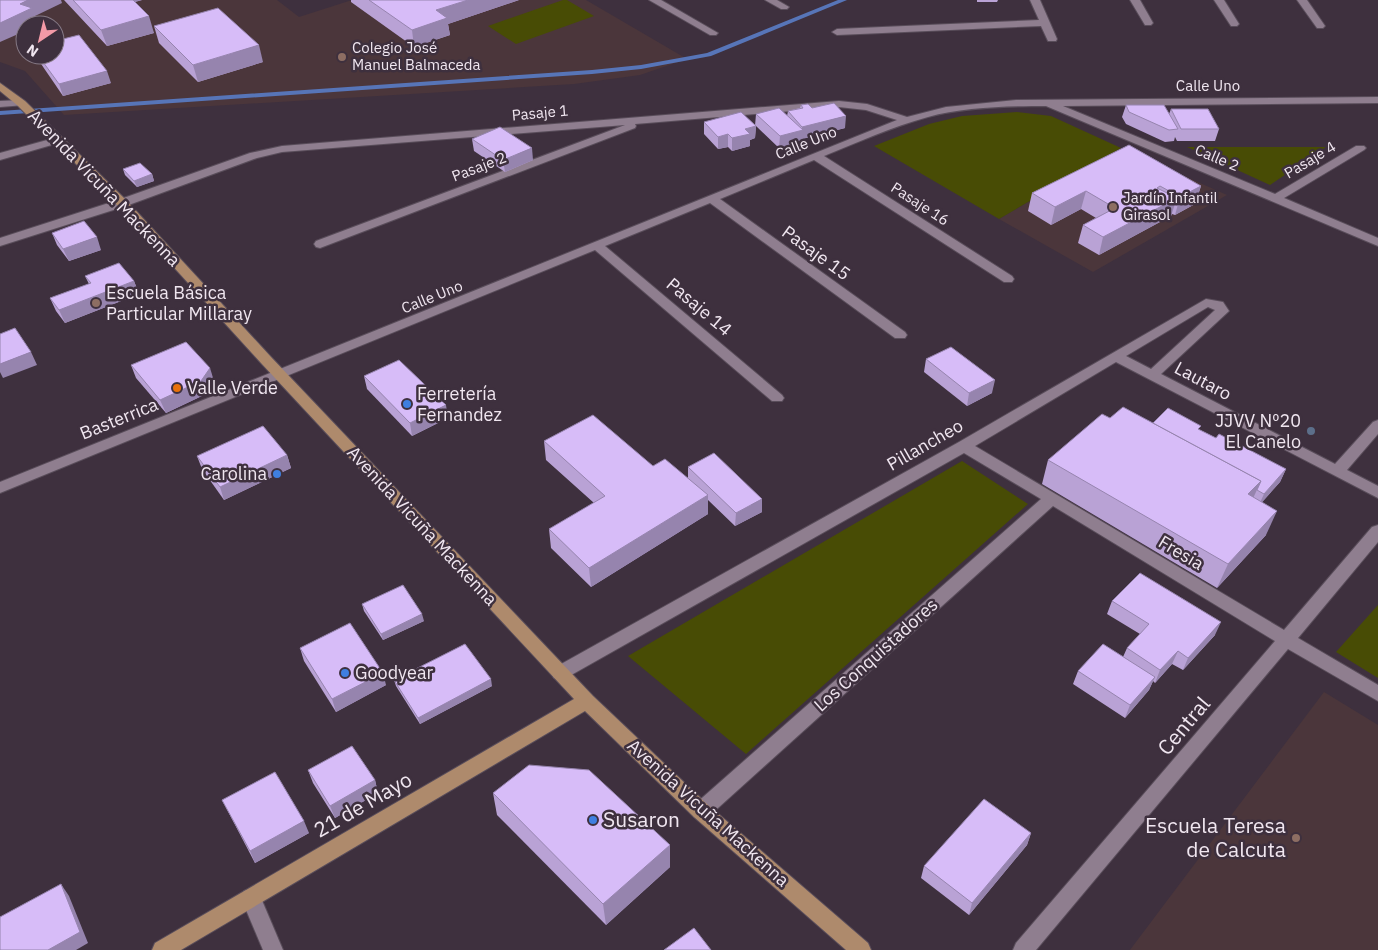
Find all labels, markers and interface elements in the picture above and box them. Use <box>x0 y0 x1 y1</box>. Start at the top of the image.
north arrow <box>15 15 65 65</box>
place label: Colegio José Manuel Balmaceda <box>352 38 480 74</box>
text: N <box>23 40 42 61</box>
marker: Colegio José Manuel Balmaceda <box>336 51 348 63</box>
street label: Calle Uno <box>1176 76 1240 95</box>
street label: Pasaje 1 <box>511 101 569 124</box>
street label: Avenida Vicuña Mackenna <box>23 104 186 271</box>
street label: Calle Uno <box>772 122 839 163</box>
street label: Pasaje 4 <box>1281 137 1339 182</box>
street label: Calle 2 <box>1192 140 1242 175</box>
street label: Pasaje 2 <box>449 147 509 186</box>
street label: Pasaje 16 <box>888 178 953 229</box>
place label: Jardín Infantil Girasol <box>1123 188 1218 224</box>
marker: Jardín Infantil Girasol <box>1107 201 1119 213</box>
street label: Pasaje 15 <box>778 220 855 285</box>
street label: Pasaje 14 <box>662 272 737 341</box>
street label: Calle Uno <box>398 276 465 317</box>
place label: Escuela Básica Particular Millaray <box>106 281 252 325</box>
marker: Escuela Básica Particular Millaray <box>90 297 102 309</box>
street label: Lautaro <box>1171 356 1236 405</box>
place label: Valle Verde <box>187 376 278 399</box>
marker: Valle Verde <box>171 382 183 394</box>
place label: Ferretería Fernandez <box>417 382 502 426</box>
street label: Basterrica <box>76 392 162 445</box>
marker: Ferretería Fernandez <box>401 398 413 410</box>
place label: JJVV Nº20 El Canelo <box>1215 409 1301 453</box>
street label: Pillancheo <box>883 414 967 476</box>
marker: JJVV Nº20 El Canelo <box>1305 425 1317 437</box>
street label: Avenida Vicuña Mackenna <box>342 441 503 611</box>
place label: Carolina <box>200 462 267 485</box>
marker: Carolina <box>271 468 283 480</box>
street label: Fresia <box>1154 530 1209 575</box>
street label: Los Conquistadores <box>809 593 942 716</box>
place label: Goodyear <box>355 661 433 684</box>
marker: Goodyear <box>339 667 351 679</box>
street label: Central <box>1151 690 1216 761</box>
street label: Avenida Vicuña Mackenna <box>623 734 794 892</box>
street label: 21 de Mayo <box>308 765 417 844</box>
place label: Susaron <box>603 805 680 833</box>
place label: Escuela Teresa de Calcuta <box>1145 811 1286 863</box>
marker: Susaron <box>587 814 599 826</box>
marker: Escuela Teresa de Calcuta <box>1290 832 1302 844</box>

